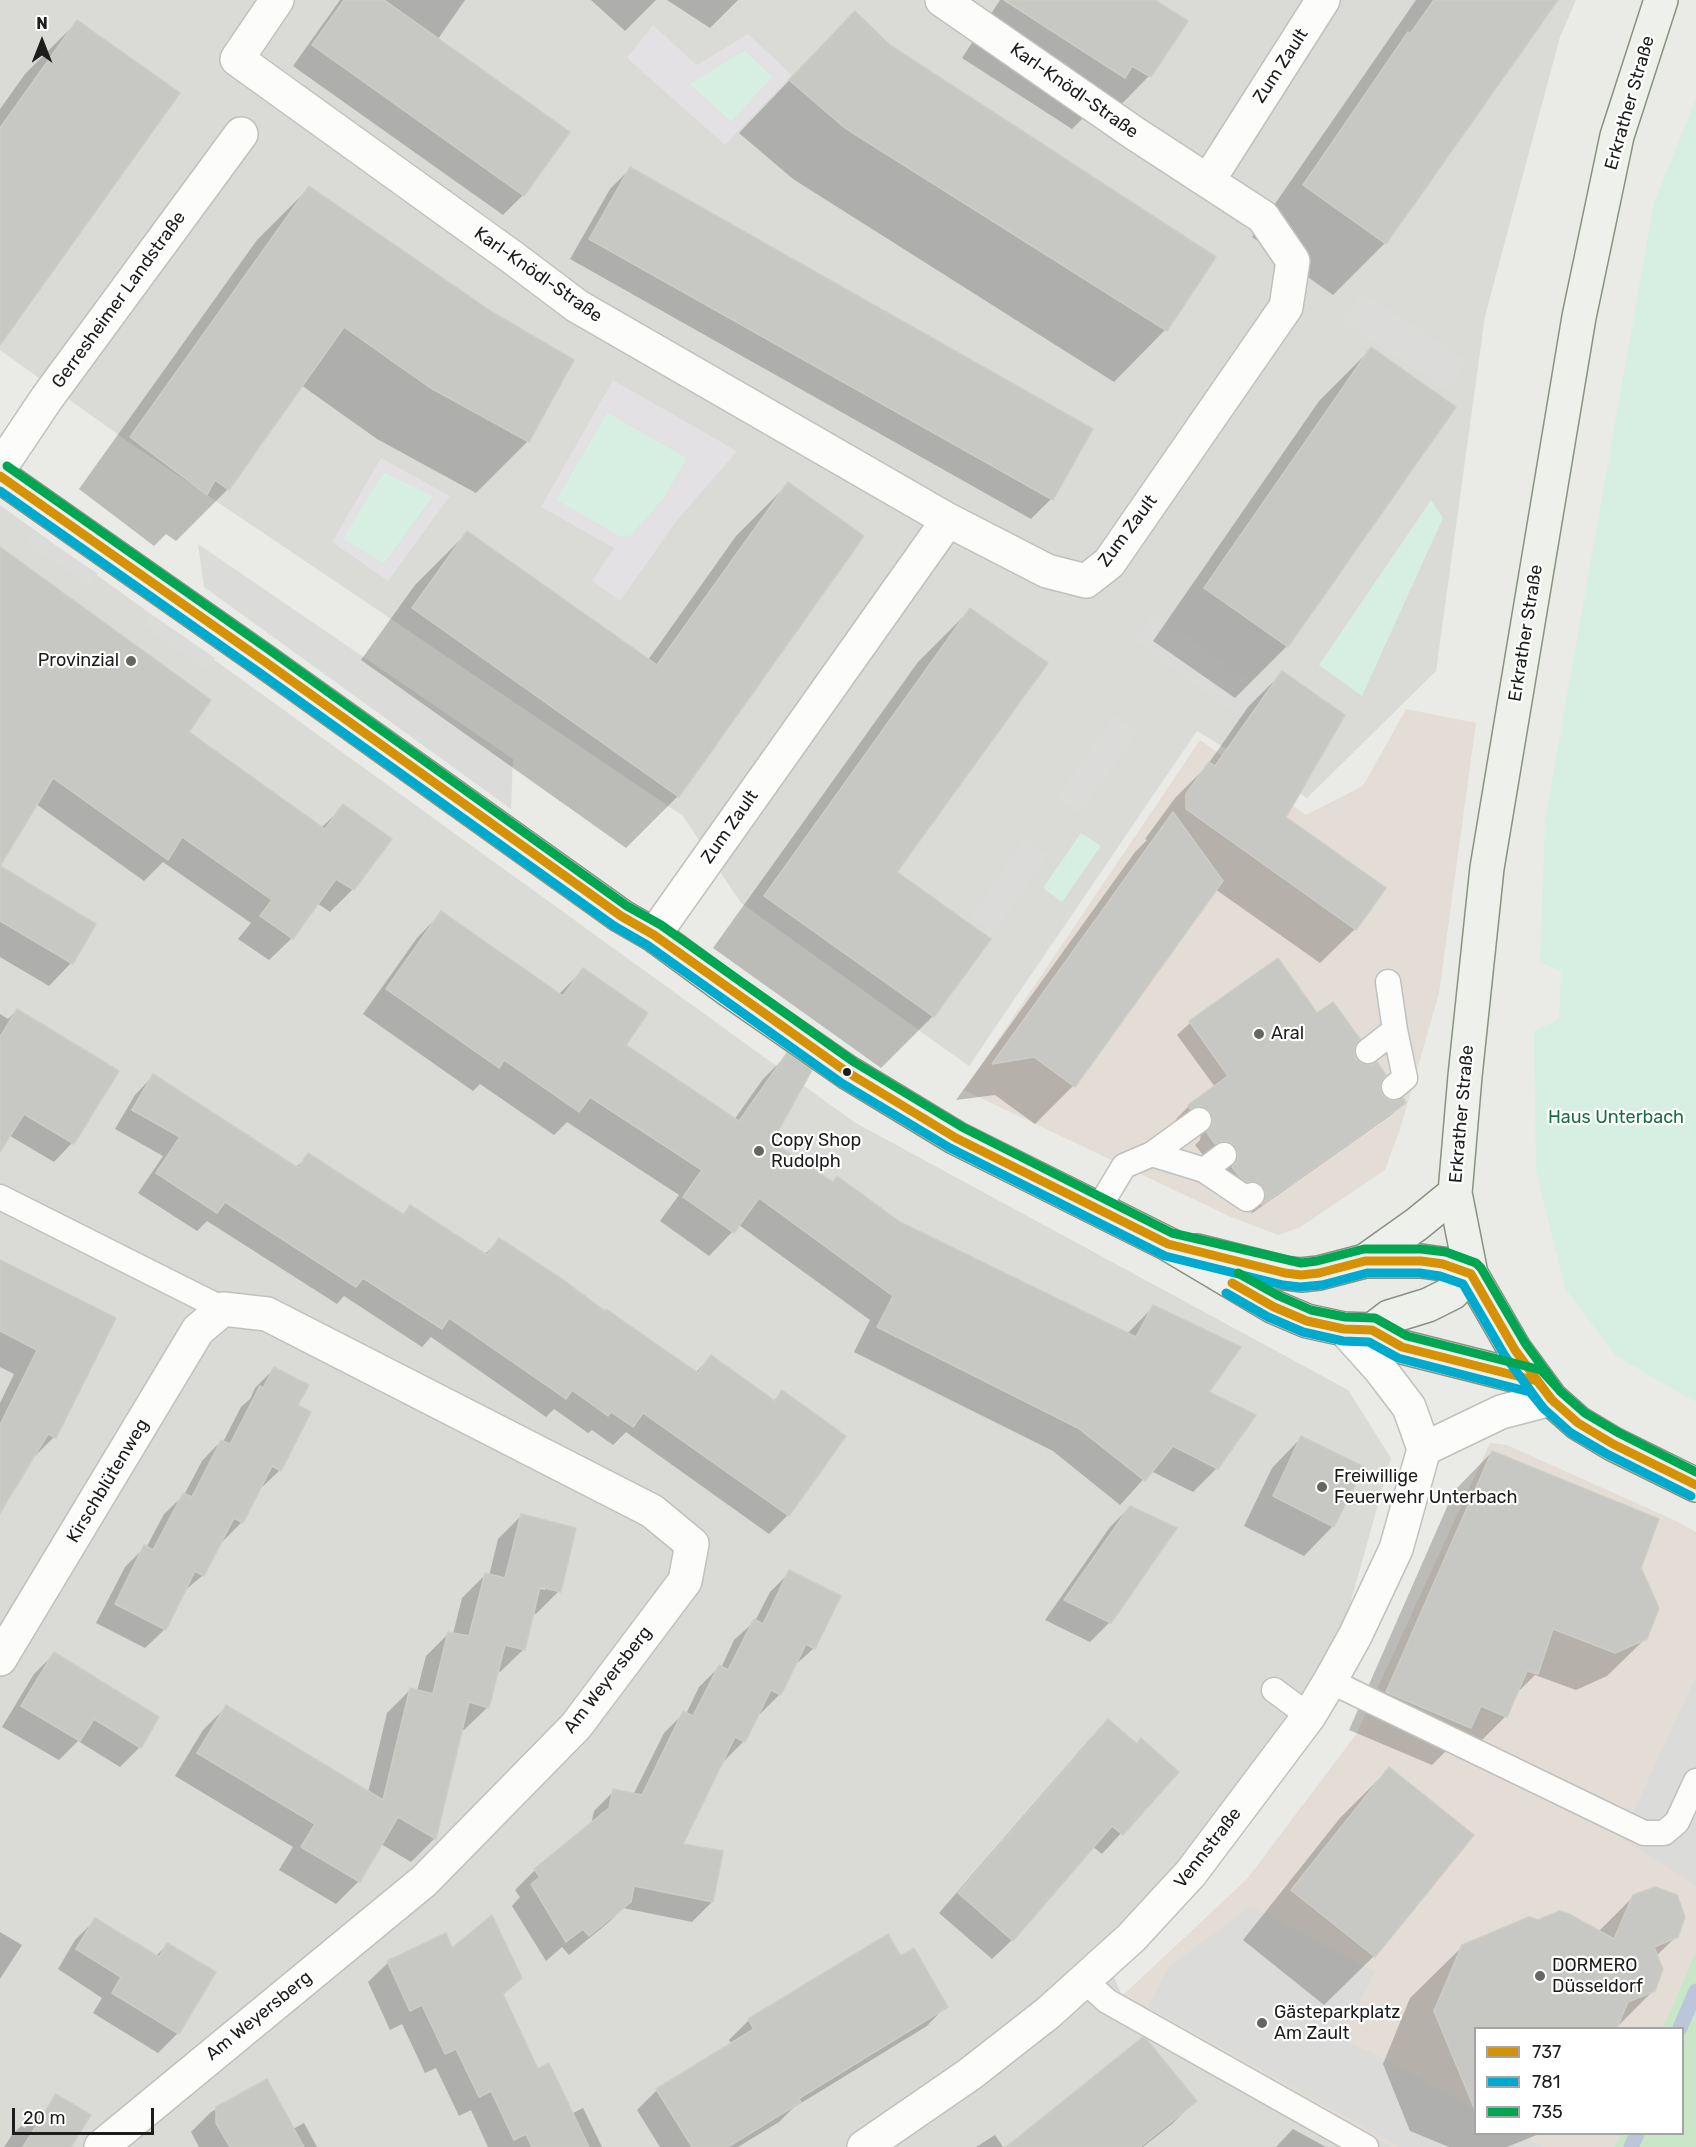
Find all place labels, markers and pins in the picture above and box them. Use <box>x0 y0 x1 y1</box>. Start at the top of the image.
place label: Provinzial <box>38 650 119 672</box>
marker: Provinzial <box>124 654 138 668</box>
place label: Aral <box>1271 1023 1304 1045</box>
marker: Aral <box>1252 1027 1266 1041</box>
unlabelled marker <box>841 1066 853 1078</box>
place label: Copy Shop Rudolph <box>771 1130 861 1172</box>
marker: Copy Shop Rudolph <box>752 1144 766 1158</box>
place label: Freiwillige Feuerwehr Unterbach <box>1334 1466 1518 1508</box>
marker: Freiwillige Feuerwehr Unterbach <box>1315 1480 1329 1494</box>
place label: DORMERO Düsseldorf <box>1552 1955 1643 1998</box>
marker: DORMERO Düsseldorf <box>1533 1969 1547 1983</box>
place label: Gästeparkplatz Am Zault <box>1274 2002 1400 2044</box>
marker: Gästeparkplatz Am Zault <box>1255 2016 1269 2030</box>

